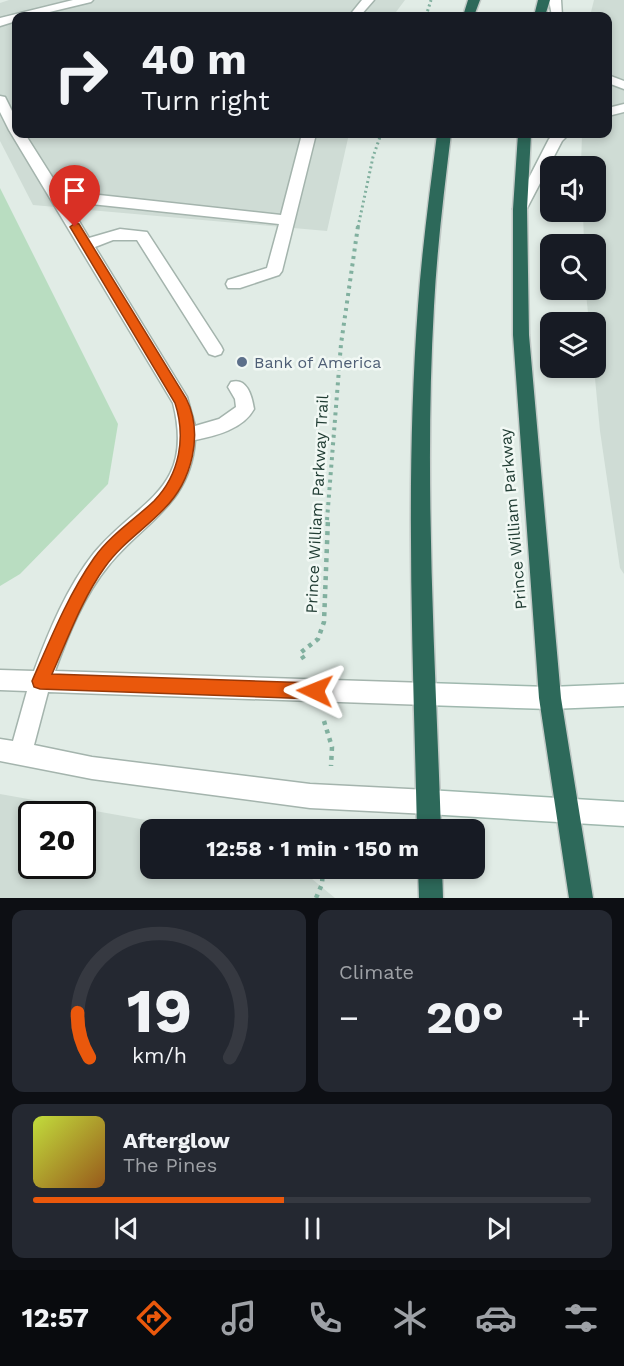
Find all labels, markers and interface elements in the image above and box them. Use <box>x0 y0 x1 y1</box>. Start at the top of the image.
text: 40 m <box>141 35 247 84</box>
icon: right <box>42 36 120 114</box>
text: Turn right <box>141 85 270 117</box>
map controls <box>540 156 606 378</box>
button: sound <box>540 156 606 222</box>
pin <box>49 165 100 227</box>
icon: arrive <box>58 174 91 207</box>
button: search <box>540 234 606 300</box>
button: layers <box>540 312 606 378</box>
place label: Bank of America <box>254 353 381 372</box>
marker: Bank of America <box>235 355 249 369</box>
street label: Prince William Parkway Trail <box>302 394 332 614</box>
street label: Prince William Parkway <box>496 427 530 610</box>
position arrow <box>283 659 347 723</box>
speed limit sign: 20 <box>18 801 96 879</box>
text: 12:58 · 1 min · 150 m <box>206 836 419 861</box>
text: Climate <box>339 960 414 984</box>
text: 19 <box>126 974 192 1047</box>
text: 20° <box>426 991 504 1044</box>
text: − <box>339 998 359 1037</box>
text: + <box>571 998 591 1037</box>
text: km/h <box>131 1043 187 1068</box>
text: Afterglow <box>123 1128 230 1153</box>
text: The Pines <box>123 1153 217 1177</box>
icon: previous <box>110 1212 143 1245</box>
icon: pause <box>296 1212 329 1245</box>
icon: next <box>482 1212 515 1245</box>
icon: directions <box>133 1297 175 1339</box>
icon: music <box>218 1297 260 1339</box>
icon: phone <box>304 1297 346 1339</box>
icon: climate <box>389 1297 431 1339</box>
icon: car <box>475 1297 517 1339</box>
icon: filters <box>560 1297 602 1339</box>
text: 12:57 <box>22 1302 89 1334</box>

